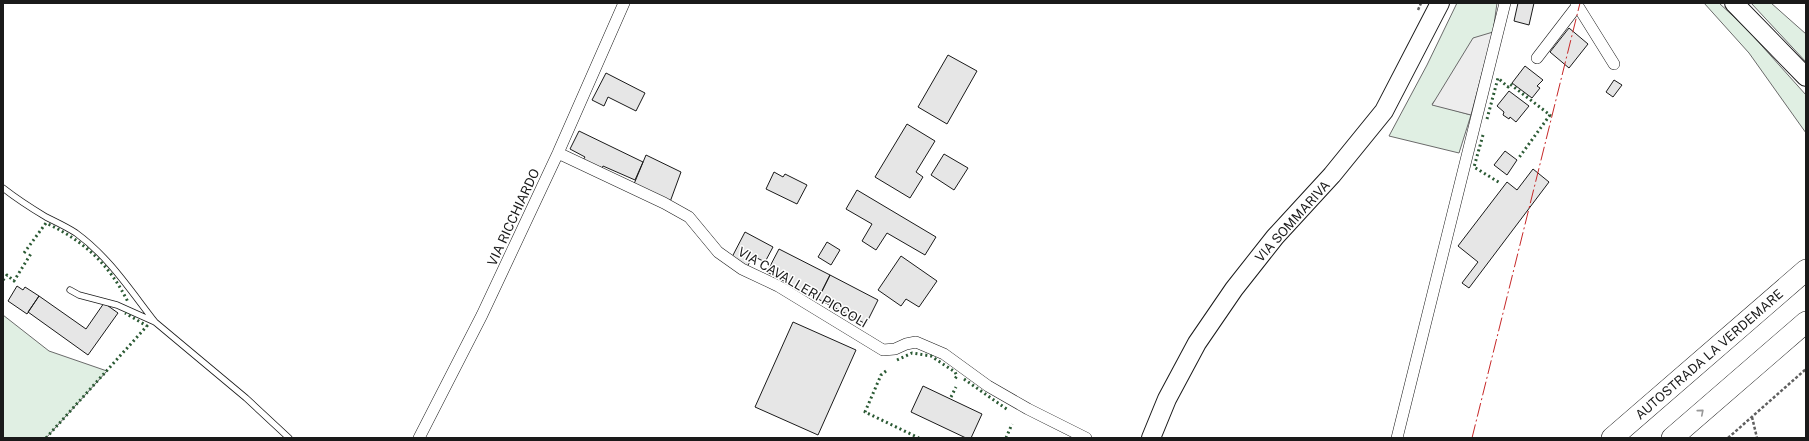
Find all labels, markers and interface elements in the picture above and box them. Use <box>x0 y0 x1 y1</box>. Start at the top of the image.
street label: VIA RICCHIARDO <box>484 166 543 268</box>
street label: VIA SOMMARIVA <box>1252 178 1333 265</box>
street label: VIA CAVALLERI PICCOLI <box>735 244 870 331</box>
street label: AUTOSTRADA LA VERDEMARE <box>1632 286 1786 423</box>
one-way arrow <box>1697 410 1704 417</box>

